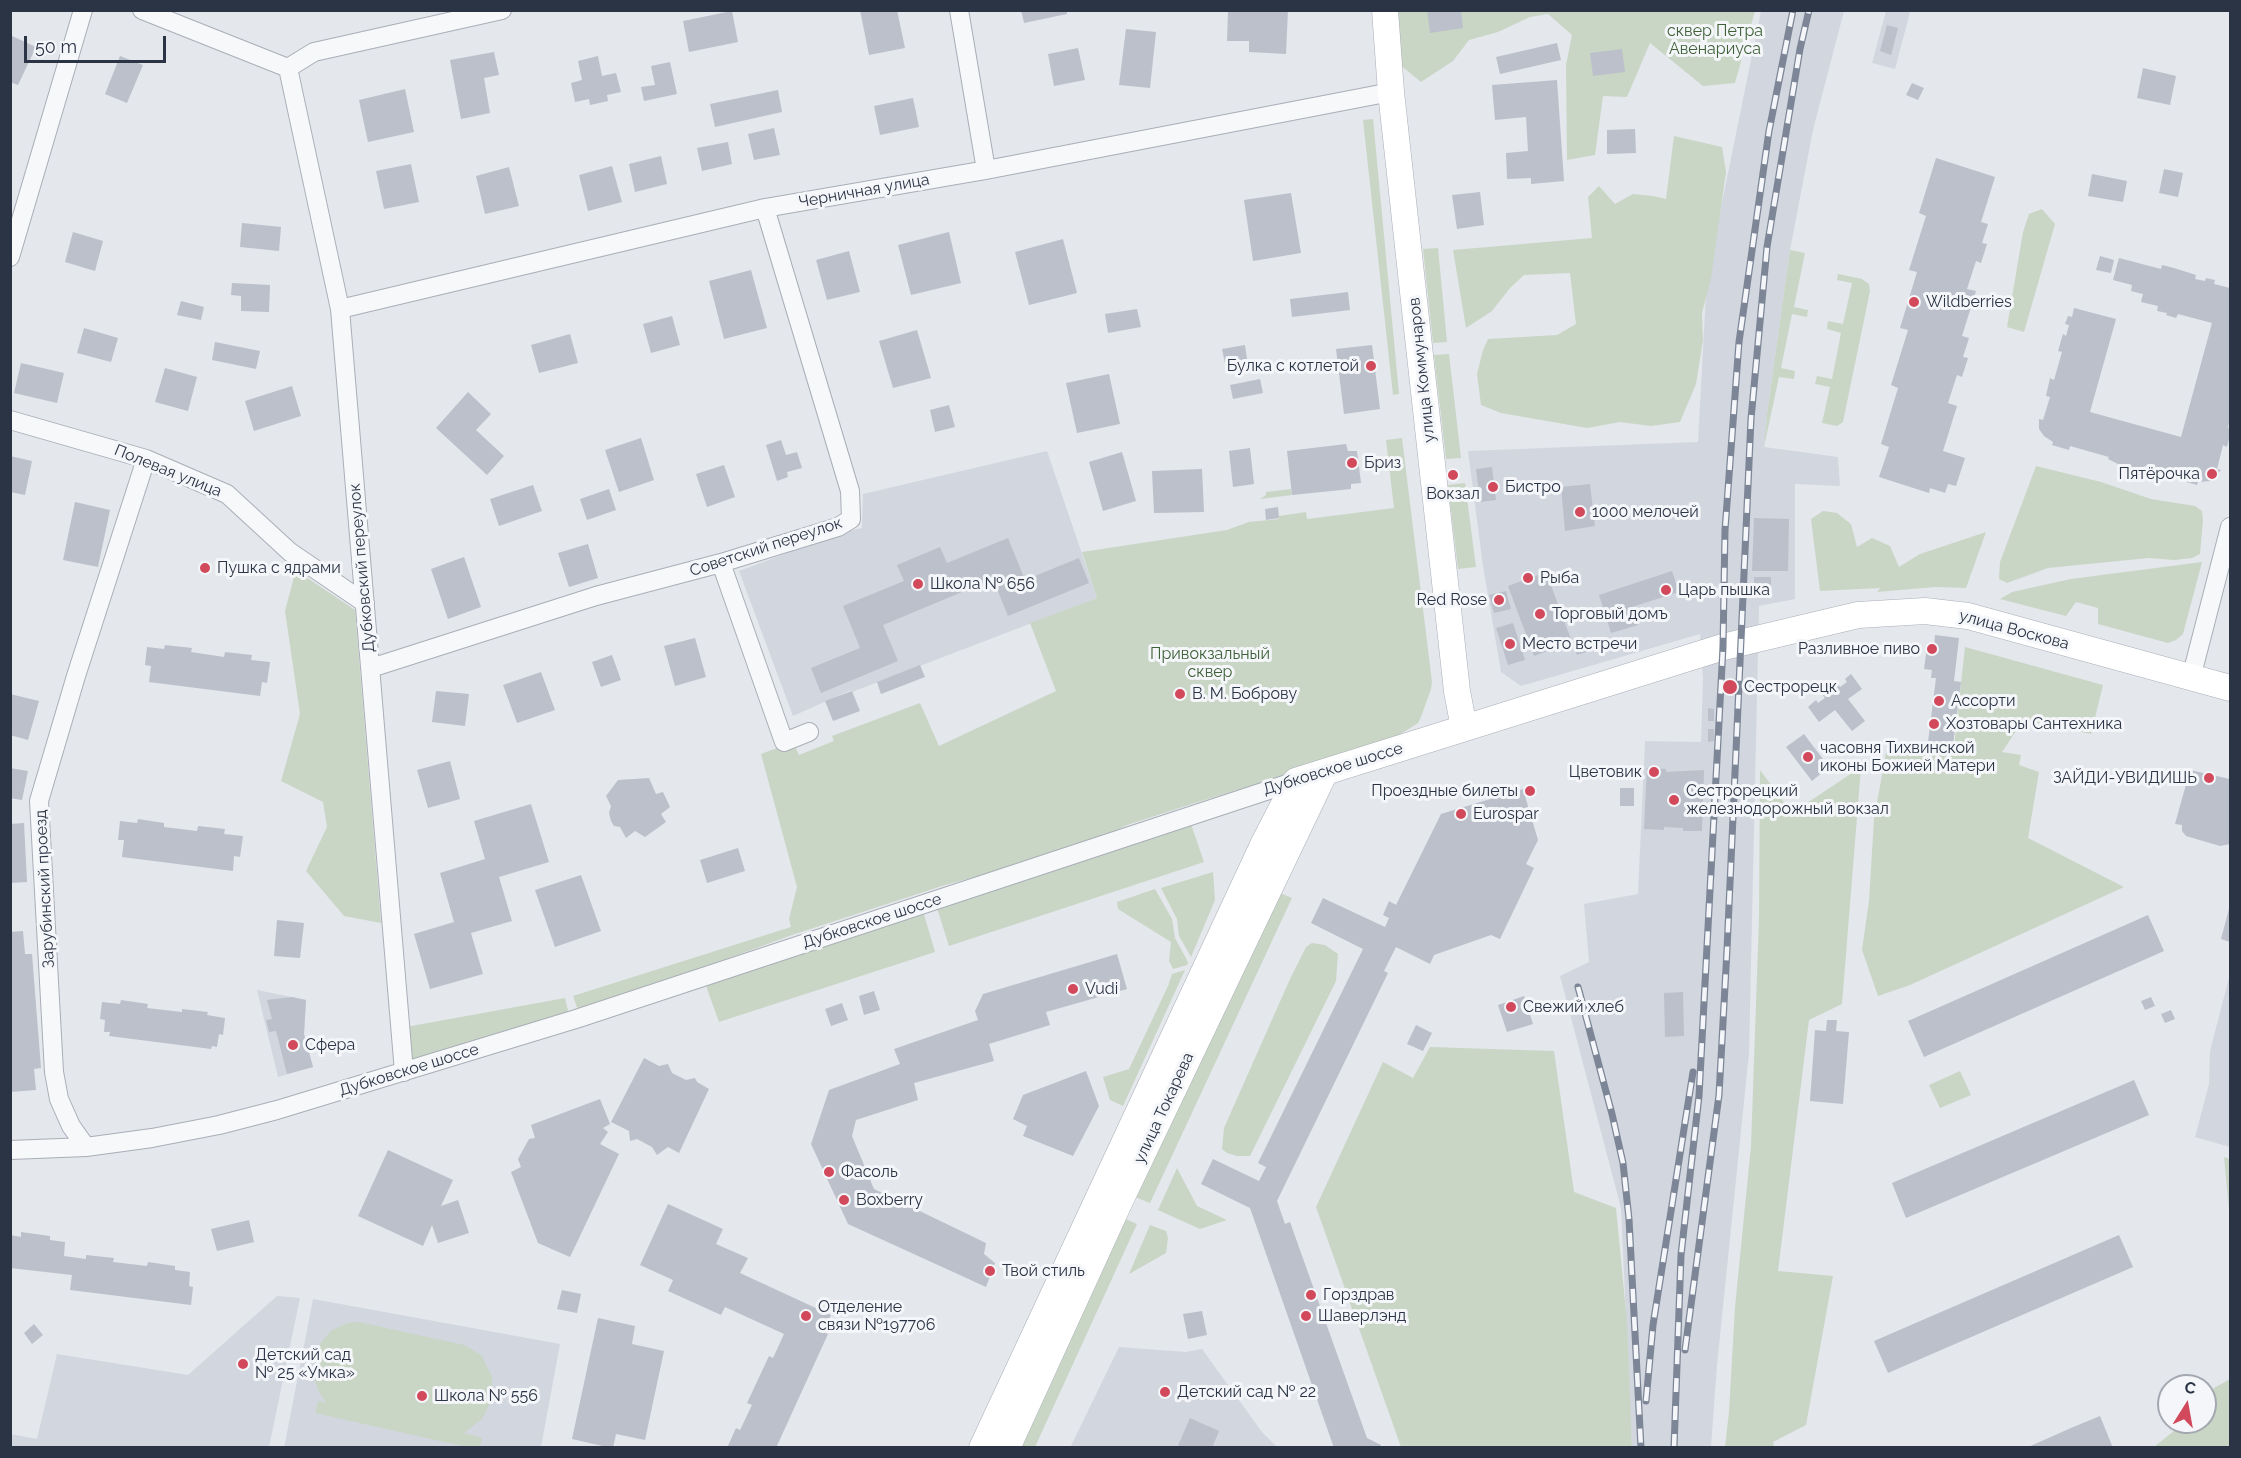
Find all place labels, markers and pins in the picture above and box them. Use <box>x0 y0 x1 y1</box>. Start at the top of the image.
place label: Wildberries <box>1926 292 2012 312</box>
marker: Wildberries <box>1907 295 1921 309</box>
place label: Булка с котлетой <box>1227 356 1359 376</box>
marker: Булка с котлетой <box>1364 359 1378 373</box>
place label: Бриз <box>1364 453 1401 473</box>
marker: Бриз <box>1345 456 1359 470</box>
place label: Пятёрочка <box>2119 464 2200 484</box>
marker: Пятёрочка <box>2205 467 2219 481</box>
marker: Вокзал <box>1446 468 1460 482</box>
place label: Бистро <box>1505 477 1561 497</box>
marker: Бистро <box>1486 480 1500 494</box>
place label: Вокзал <box>1426 484 1480 504</box>
place label: 1000 мелочей <box>1592 502 1699 522</box>
marker: 1000 мелочей <box>1573 505 1587 519</box>
place label: Пушка с ядрами <box>217 558 341 578</box>
marker: Пушка с ядрами <box>198 561 212 575</box>
place label: Рыба <box>1540 568 1579 588</box>
marker: Рыба <box>1521 571 1535 585</box>
place label: Школа № 656 <box>930 574 1035 594</box>
marker: Школа № 656 <box>911 577 925 591</box>
place label: Царь пышка <box>1678 580 1770 600</box>
marker: Царь пышка <box>1659 583 1673 597</box>
place label: Red Rose <box>1417 590 1487 610</box>
marker: Red Rose <box>1492 593 1506 607</box>
place label: Торговый домъ <box>1552 604 1668 624</box>
marker: Торговый домъ <box>1533 607 1547 621</box>
place label: Место встречи <box>1522 634 1637 654</box>
marker: Место встречи <box>1503 637 1517 651</box>
place label: Разливное пиво <box>1798 639 1920 659</box>
marker: Разливное пиво <box>1925 642 1939 656</box>
place label: Сестрорецк <box>1744 677 1837 697</box>
marker: Сестрорецк <box>1721 678 1739 696</box>
place label: В. М. Боброву <box>1192 684 1297 704</box>
marker: В. М. Боброву <box>1173 687 1187 701</box>
place label: Ассорти <box>1951 691 2016 711</box>
marker: Ассорти <box>1932 694 1946 708</box>
place label: Хозтовары Сантехника <box>1946 714 2122 734</box>
marker: Хозтовары Сантехника <box>1927 717 1941 731</box>
place label: часовня Тихвинской иконы Божией Матери <box>1820 738 1995 776</box>
marker: часовня Тихвинской иконы Божией Матери <box>1801 750 1815 764</box>
place label: Цветовик <box>1569 762 1642 782</box>
marker: Цветовик <box>1647 765 1661 779</box>
place label: ЗАЙДИ-УВИДИШЬ <box>2053 768 2197 788</box>
marker: ЗАЙДИ-УВИДИШЬ <box>2202 771 2216 785</box>
place label: Проездные билеты <box>1371 781 1518 801</box>
place label: Сестрорецкий железнодорожный вокзал <box>1686 781 1889 819</box>
marker: Проездные билеты <box>1523 784 1537 798</box>
marker: Сестрорецкий железнодорожный вокзал <box>1667 793 1681 807</box>
place label: Eurospar <box>1473 804 1539 824</box>
marker: Eurospar <box>1454 807 1468 821</box>
place label: Vudi <box>1085 979 1118 999</box>
marker: Vudi <box>1066 982 1080 996</box>
place label: Свежий хлеб <box>1523 997 1624 1017</box>
marker: Свежий хлеб <box>1504 1000 1518 1014</box>
place label: Сфера <box>305 1035 355 1055</box>
marker: Сфера <box>286 1038 300 1052</box>
place label: Фасоль <box>841 1162 898 1182</box>
marker: Фасоль <box>822 1165 836 1179</box>
place label: Boxberry <box>856 1190 923 1210</box>
marker: Boxberry <box>837 1193 851 1207</box>
place label: Твой стиль <box>1002 1261 1085 1281</box>
marker: Твой стиль <box>983 1264 997 1278</box>
place label: Горздрав <box>1323 1285 1394 1305</box>
marker: Горздрав <box>1304 1288 1318 1302</box>
place label: Отделение связи №197706 <box>818 1297 935 1335</box>
place label: Шаверлэнд <box>1318 1306 1406 1326</box>
marker: Отделение связи №197706 <box>799 1309 813 1323</box>
marker: Шаверлэнд <box>1299 1309 1313 1323</box>
place label: Детский сад № 25 «Умка» <box>255 1345 355 1383</box>
marker: Детский сад № 25 «Умка» <box>236 1357 250 1371</box>
place label: Детский сад № 22 <box>1177 1382 1316 1402</box>
marker: Детский сад № 22 <box>1158 1385 1172 1399</box>
place label: Школа № 556 <box>434 1386 538 1406</box>
marker: Школа № 556 <box>415 1389 429 1403</box>

